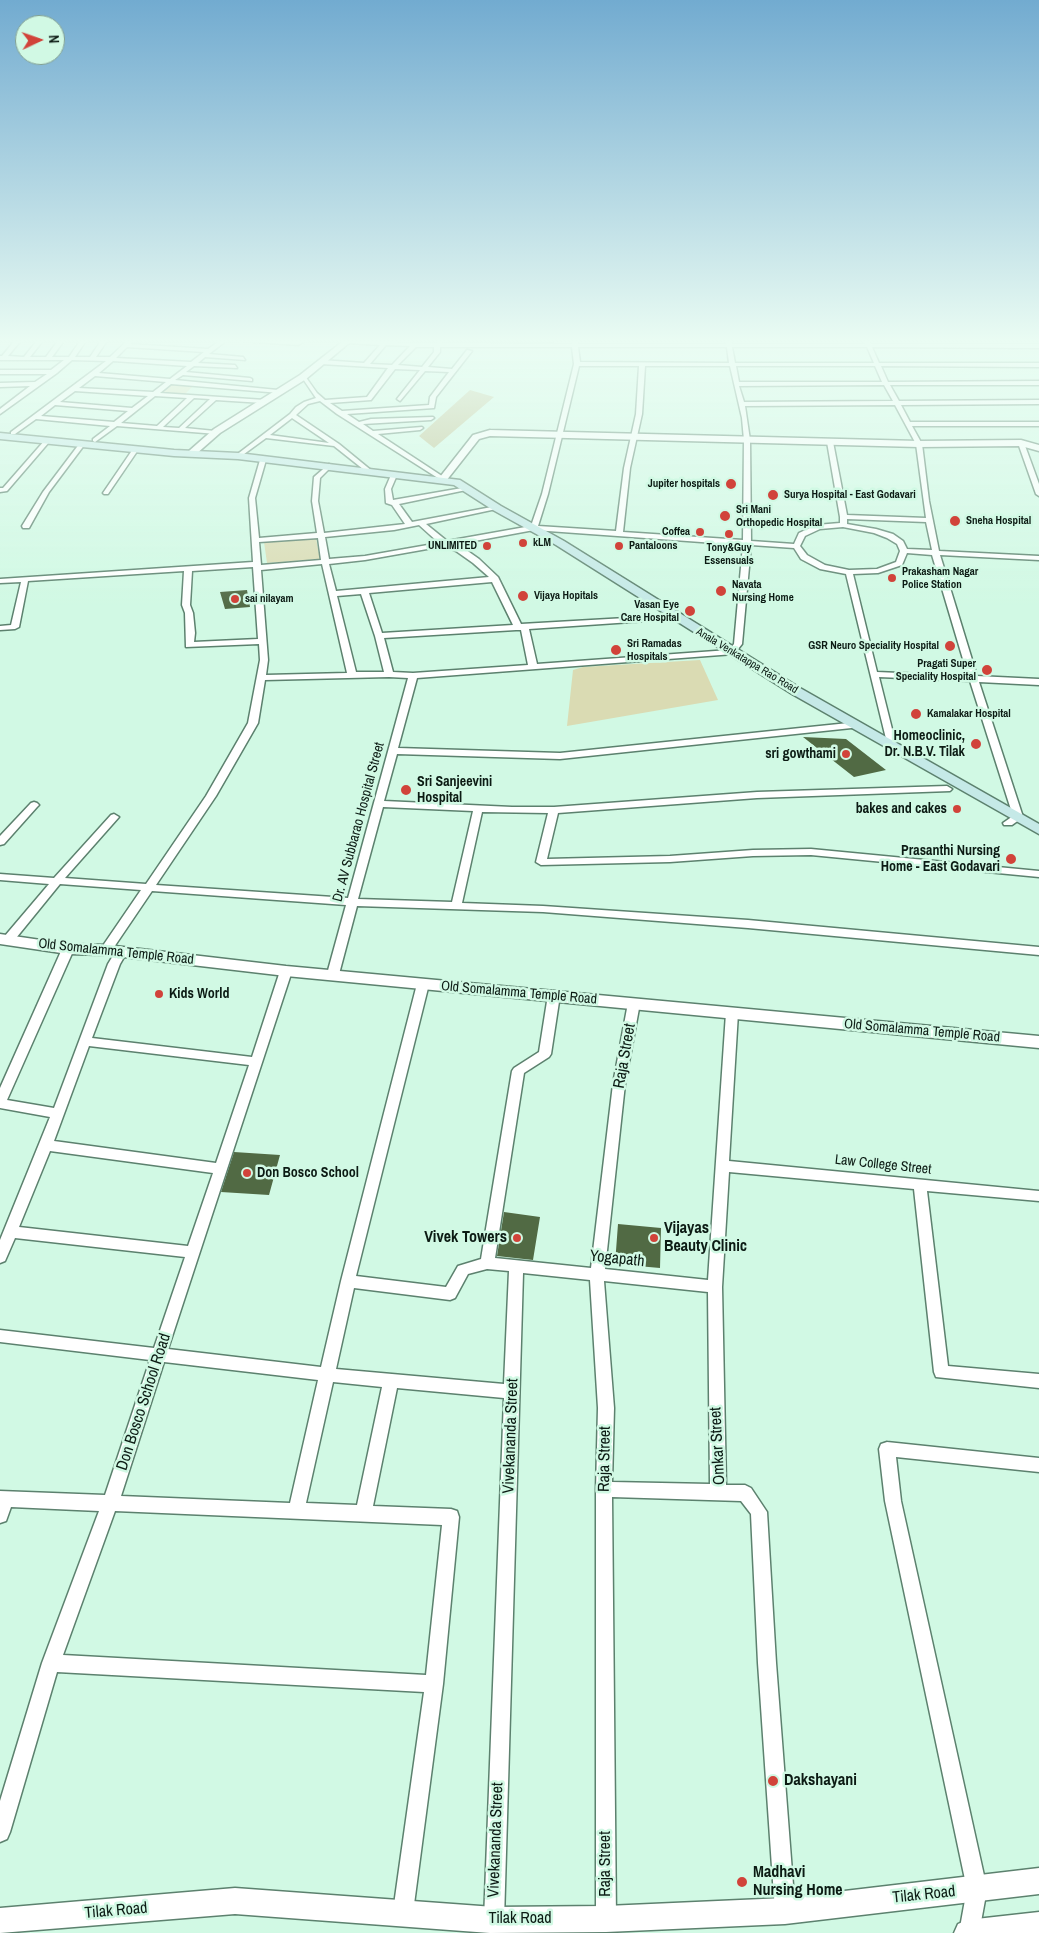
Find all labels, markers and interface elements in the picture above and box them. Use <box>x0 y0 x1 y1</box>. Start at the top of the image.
north arrow <box>15 15 65 65</box>
text: N <box>45 35 63 44</box>
place label: Jupiter hospitals <box>648 477 720 491</box>
marker: Jupiter hospitals <box>724 477 738 491</box>
marker: Surya Hospital - East Godavari <box>766 488 780 502</box>
place label: Surya Hospital - East Godavari <box>784 488 916 502</box>
place label: Sri Mani Orthopedic Hospital <box>736 503 822 529</box>
marker: Sri Mani Orthopedic Hospital <box>718 509 732 523</box>
marker: Sneha Hospital <box>948 514 962 528</box>
place label: Sneha Hospital <box>966 514 1031 528</box>
place label: Coffea <box>662 525 690 539</box>
marker: Coffea <box>694 526 706 538</box>
marker: Tony&Guy Essensuals <box>723 528 735 540</box>
place label: kLM <box>533 536 551 550</box>
marker: kLM <box>517 537 529 549</box>
place label: UNLIMITED <box>428 539 477 553</box>
place label: Pantaloons <box>629 539 678 553</box>
marker: UNLIMITED <box>481 540 493 552</box>
marker: Pantaloons <box>613 540 625 552</box>
place label: Tony&Guy Essensuals <box>704 541 754 567</box>
place label: Prakasham Nagar Police Station <box>902 565 978 591</box>
marker: Prakasham Nagar Police Station <box>886 572 898 584</box>
place label: Navata Nursing Home <box>732 578 794 604</box>
marker: Navata Nursing Home <box>714 584 728 598</box>
marker: Vijaya Hopitals <box>516 589 530 603</box>
place label: Vijaya Hopitals <box>534 589 598 603</box>
place label: sai nilayam <box>245 592 294 606</box>
marker: sai nilayam <box>229 593 241 605</box>
place label: Vasan Eye Care Hospital <box>621 598 679 624</box>
marker: Vasan Eye Care Hospital <box>683 604 697 618</box>
street label: Anala Venkatappa Rao Road <box>694 625 800 697</box>
place label: Sri Ramadas Hospitals <box>627 637 682 663</box>
place label: GSR Neuro Speciality Hospital <box>808 639 939 653</box>
marker: GSR Neuro Speciality Hospital <box>943 639 957 653</box>
marker: Sri Ramadas Hospitals <box>609 643 623 657</box>
place label: Pragati Super Speciality Hospital <box>896 657 976 683</box>
marker: Pragati Super Speciality Hospital <box>980 663 994 677</box>
marker: Kamalakar Hospital <box>909 707 923 721</box>
place label: Kamalakar Hospital <box>927 707 1011 721</box>
place label: Homeoclinic, Dr. N.B.V. Tilak <box>885 728 965 760</box>
marker: Homeoclinic, Dr. N.B.V. Tilak <box>969 737 983 751</box>
street label: Dr. AV Subbarao Hospital Street <box>330 740 388 904</box>
place label: sri gowthami <box>765 746 836 762</box>
marker: sri gowthami <box>840 748 852 760</box>
place label: Sri Sanjeevini Hospital <box>417 774 492 806</box>
marker: Sri Sanjeevini Hospital <box>399 783 413 797</box>
place label: bakes and cakes <box>856 801 947 817</box>
marker: bakes and cakes <box>951 803 963 815</box>
place label: Prasanthi Nursing Home - East Godavari <box>881 843 1000 876</box>
marker: Prasanthi Nursing Home - East Godavari <box>1004 852 1018 866</box>
street label: Old Somalamma Temple Road <box>37 935 195 969</box>
street label: Old Somalamma Temple Road <box>440 978 598 1008</box>
place label: Kids World <box>169 986 229 1002</box>
marker: Kids World <box>153 988 165 1000</box>
street label: Old Somalamma Temple Road <box>843 1016 1001 1046</box>
street label: Raja Street <box>610 1022 640 1090</box>
street label: Law College Street <box>834 1152 932 1178</box>
place label: Don Bosco School <box>257 1165 359 1181</box>
marker: Don Bosco School <box>241 1167 253 1179</box>
place label: Vijayas Beauty Clinic <box>664 1219 747 1257</box>
place label: Vivek Towers <box>424 1228 507 1248</box>
marker: Vivek Towers <box>511 1232 523 1244</box>
marker: Vijayas Beauty Clinic <box>648 1232 660 1244</box>
street label: Yogapath <box>589 1247 645 1271</box>
street label: Don Bosco School Road <box>113 1331 175 1473</box>
street label: Vivekananda Street <box>499 1378 523 1494</box>
street label: Omkar Street <box>706 1407 730 1485</box>
street label: Raja Street <box>595 1426 615 1492</box>
place label: Dakshayani <box>784 1771 857 1791</box>
marker: Dakshayani <box>766 1774 780 1788</box>
street label: Vivekananda Street <box>484 1782 508 1898</box>
street label: Raja Street <box>596 1831 616 1897</box>
place label: Madhavi Nursing Home <box>753 1863 843 1901</box>
marker: Madhavi Nursing Home <box>735 1875 749 1889</box>
street label: Tilak Road <box>892 1882 956 1908</box>
street label: Tilak Road <box>84 1899 148 1923</box>
street label: Tilak Road <box>488 1909 552 1929</box>

